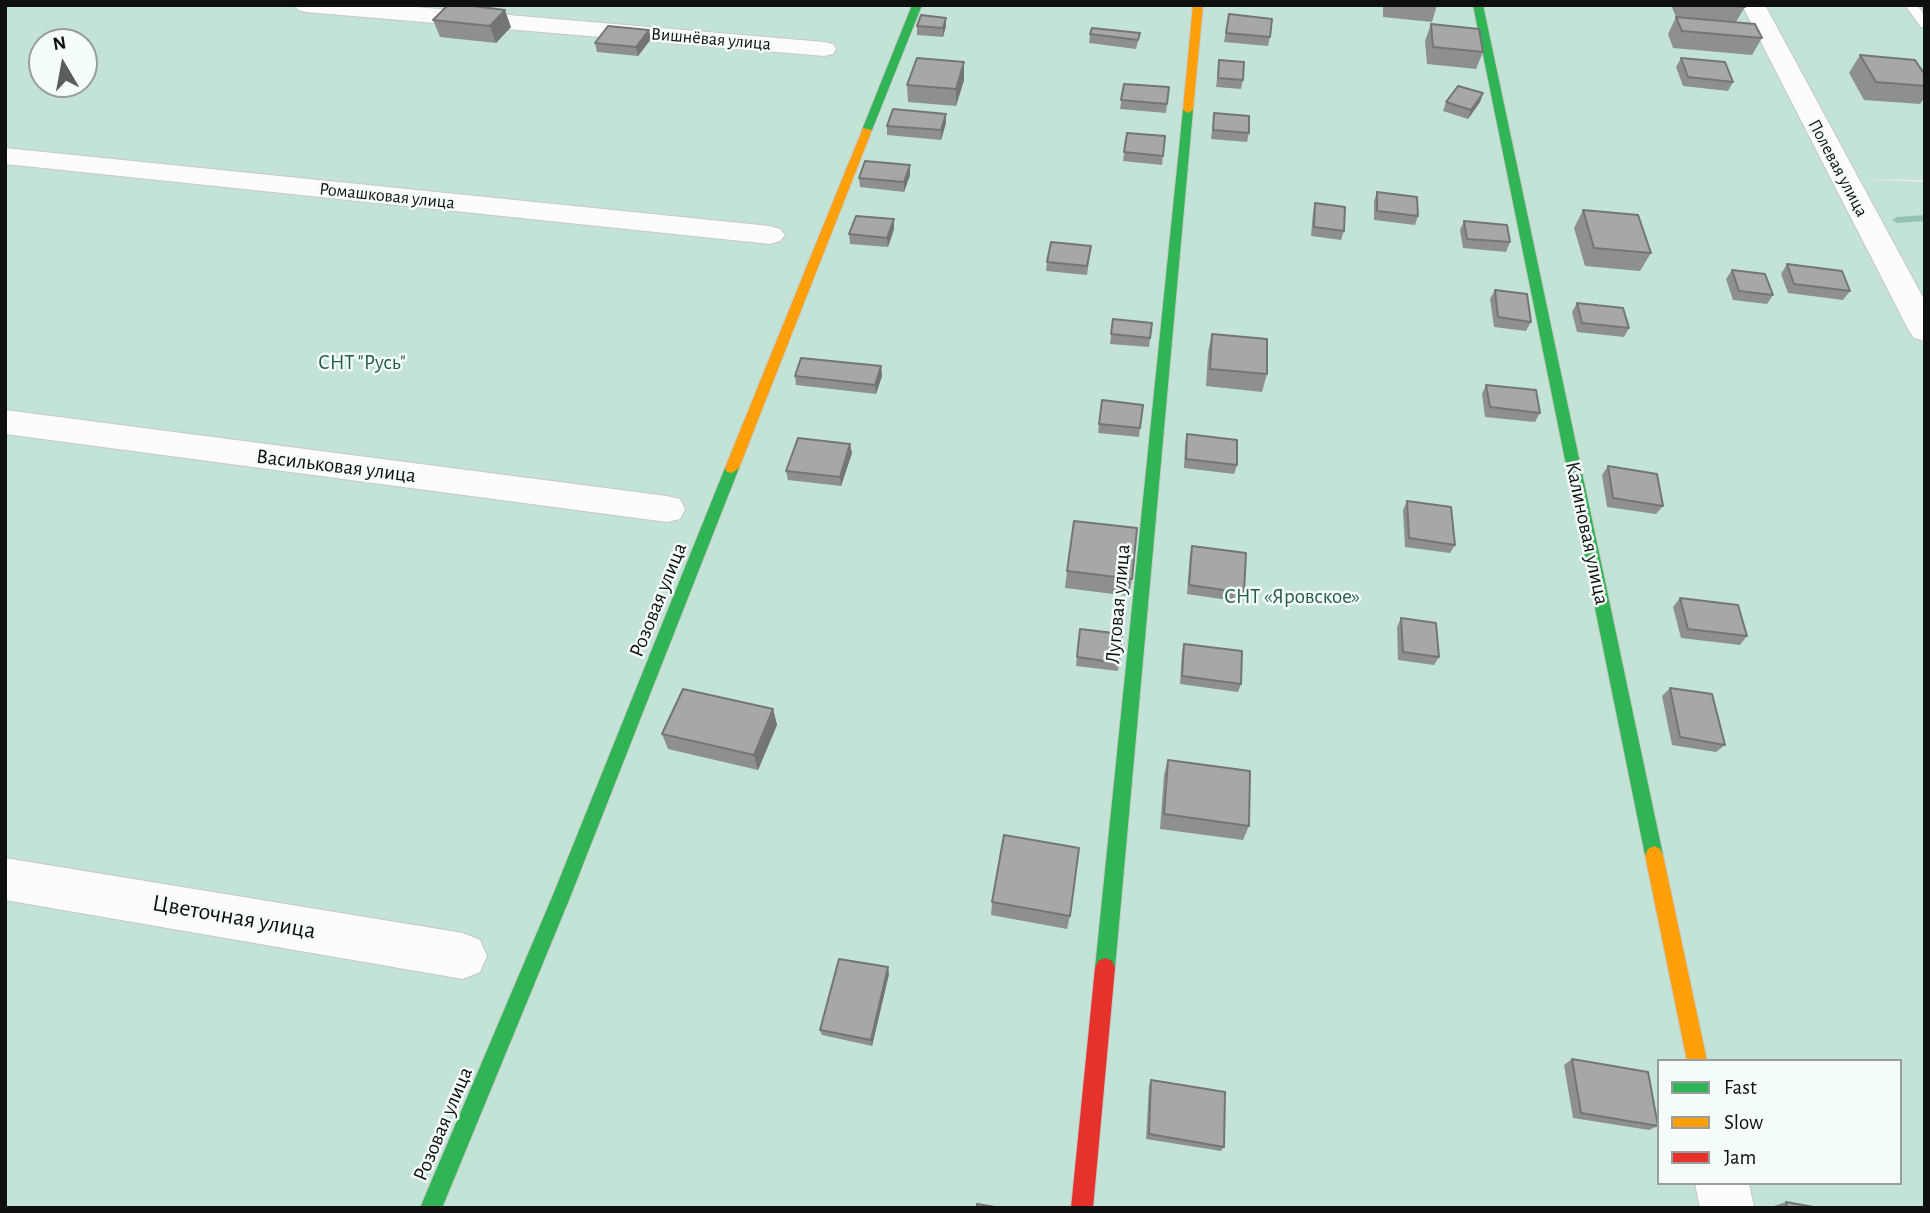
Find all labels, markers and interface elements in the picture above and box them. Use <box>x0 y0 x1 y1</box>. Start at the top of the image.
street label: Вишнёвая улица <box>650 23 772 55</box>
north arrow <box>28 28 98 98</box>
text: N <box>51 33 68 54</box>
street label: Полевая улица <box>1803 116 1873 220</box>
street label: Ромашковая улица <box>318 178 456 214</box>
park label: СНТ "Русь" <box>318 350 406 376</box>
street label: Васильковая улица <box>255 444 417 488</box>
street label: Калиновая улица <box>1560 459 1614 607</box>
street label: Розовая улица <box>624 539 692 661</box>
street label: Луговая улица <box>1100 543 1136 665</box>
park label: СНТ «Яровское» <box>1224 584 1360 610</box>
street label: Цветочная улица <box>150 888 318 946</box>
legend <box>1657 1059 1902 1185</box>
street label: Розовая улица <box>408 1063 478 1185</box>
text: Fast <box>1724 1077 1757 1098</box>
text: Slow <box>1724 1112 1763 1133</box>
text: Jam <box>1724 1147 1756 1168</box>

